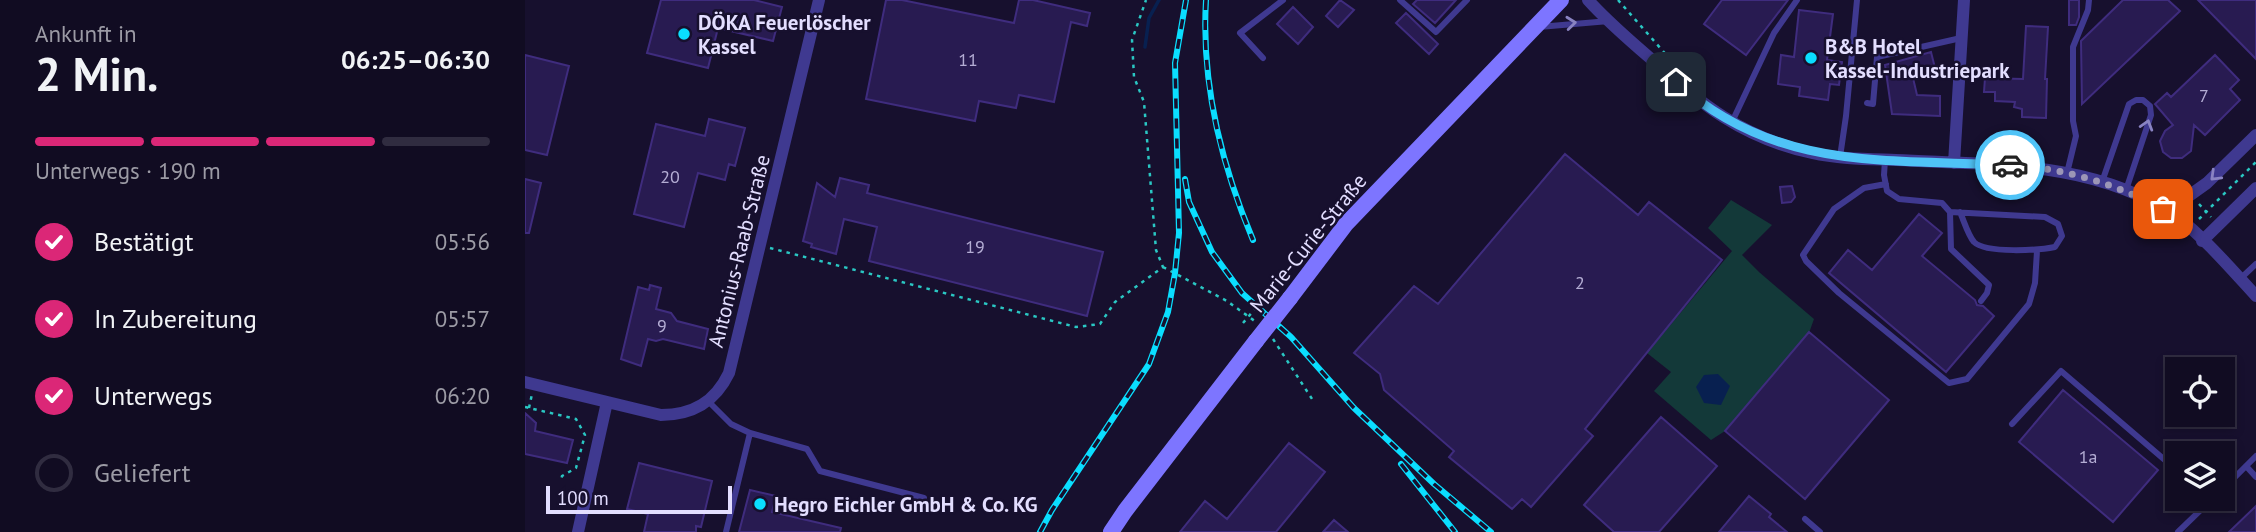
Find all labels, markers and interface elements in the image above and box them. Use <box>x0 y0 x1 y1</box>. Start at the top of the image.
place label: DÖKA Feuerlöscher Kassel <box>698 9 871 60</box>
one-way arrow <box>1566 16 1577 31</box>
text: Ankunft in <box>35 19 137 48</box>
marker: DÖKA Feuerlöscher Kassel <box>676 26 692 42</box>
place label: B&B Hotel Kassel-Industriepark <box>1825 33 2010 84</box>
text: 06:25–06:30 <box>341 43 490 76</box>
text: 2 Min. <box>35 44 158 104</box>
house number: 11 <box>958 48 978 71</box>
marker: B&B Hotel Kassel-Industriepark <box>1803 50 1819 66</box>
pin <box>1646 52 1706 112</box>
icon: home <box>1657 63 1695 101</box>
house number: 7 <box>2199 84 2209 107</box>
one-way arrow <box>2139 119 2153 131</box>
courier <box>1975 130 2045 200</box>
icon: car <box>1991 146 2029 184</box>
street label: Antonius-Raab-Straße <box>702 152 776 350</box>
text: Unterwegs · 190 m <box>35 156 221 185</box>
house number: 20 <box>660 165 680 188</box>
one-way arrow <box>2210 167 2223 180</box>
street label: Marie-Curie-Straße <box>1244 168 1372 318</box>
pin <box>2133 179 2193 239</box>
icon: bag <box>2144 190 2182 228</box>
icon: check <box>35 223 73 261</box>
text: Bestätigt <box>94 225 194 258</box>
text: 05:56 <box>435 227 490 256</box>
house number: 19 <box>965 235 985 258</box>
house number: 2 <box>1575 271 1585 294</box>
icon: check <box>35 300 73 338</box>
text: In Zubereitung <box>94 302 257 335</box>
text: 05:57 <box>435 304 490 333</box>
house number: 9 <box>657 314 667 337</box>
map controls <box>2165 357 2235 511</box>
button: locate <box>2165 357 2235 427</box>
icon: check <box>35 377 73 415</box>
text: Unterwegs <box>94 379 212 412</box>
text: 06:20 <box>435 381 490 410</box>
button: layers <box>2165 441 2235 511</box>
house number: 1a <box>2079 445 2097 468</box>
text: Geliefert <box>94 456 191 489</box>
scale bar <box>546 483 731 515</box>
text: 100 m <box>557 486 609 510</box>
place label: Hegro Eichler GmbH & Co. KG <box>774 491 1038 518</box>
marker: Hegro Eichler GmbH & Co. KG <box>752 496 768 512</box>

